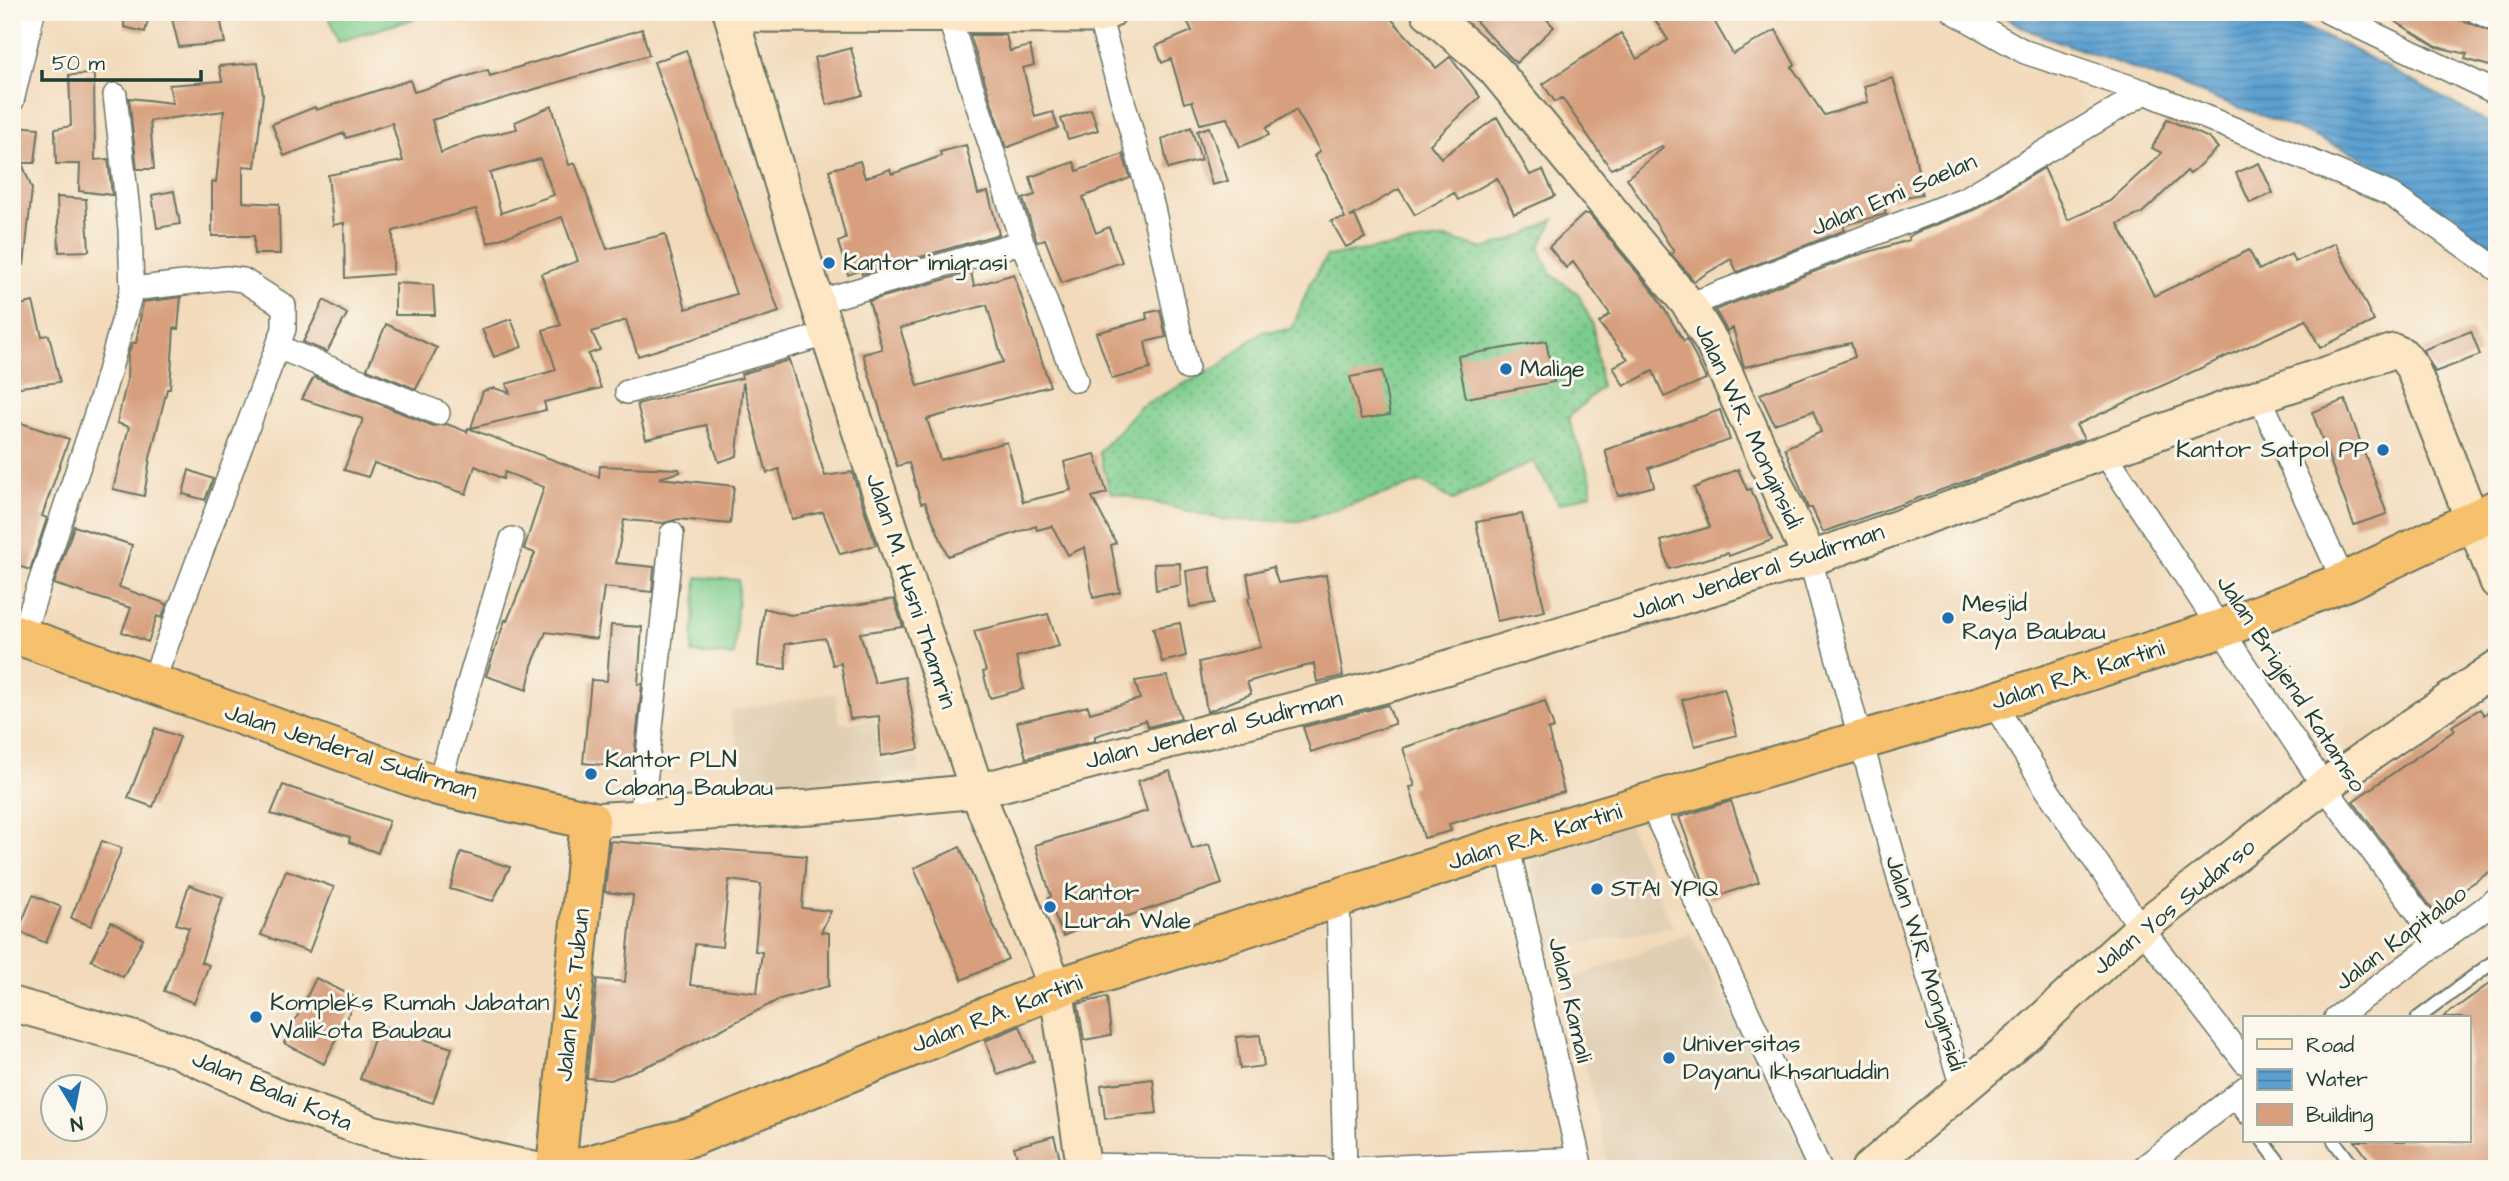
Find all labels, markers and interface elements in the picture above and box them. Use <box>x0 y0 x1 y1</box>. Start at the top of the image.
scale bar <box>42 38 201 82</box>
text: 50 m <box>52 49 106 78</box>
street label: Jalan Emi Saelan <box>1806 145 1982 245</box>
place label: Kantor imigrasi <box>843 246 1008 281</box>
marker: Kantor imigrasi <box>821 255 837 271</box>
street label: Jalan W.R. Monginsidi <box>1684 318 1811 535</box>
place label: Malige <box>1520 352 1585 387</box>
marker: Malige <box>1498 361 1514 377</box>
place label: Kantor Satpol PP <box>2176 433 2369 467</box>
marker: Kantor Satpol PP <box>2375 442 2391 458</box>
street label: Jalan M. Husni Thamrin <box>857 469 965 713</box>
street label: Jalan Jenderal Sudirman <box>1627 515 1889 629</box>
street label: Jalan Brigjend Katamso <box>2207 569 2374 800</box>
place label: Mesjid Raya Baubau <box>1962 587 2106 650</box>
marker: Mesjid Raya Baubau <box>1940 610 1956 626</box>
street label: Jalan R.A. Kartini <box>1987 631 2169 719</box>
street label: Jalan Jenderal Sudirman <box>1082 682 1346 778</box>
street label: Jalan Jenderal Sudirman <box>220 695 482 809</box>
place label: Kantor PLN Cabang Baubau <box>605 743 773 806</box>
marker: Kantor PLN Cabang Baubau <box>583 766 599 782</box>
street label: Jalan R.A. Kartini <box>1444 794 1627 880</box>
street label: Jalan Yos Sudarso <box>2085 830 2263 984</box>
street label: Jalan W.R. Monginsidi <box>1875 851 1974 1075</box>
place label: STAI YPIQ <box>1611 872 1719 906</box>
place label: Kantor Lurah Wale <box>1064 876 1191 938</box>
street label: Jalan Kapitalao <box>2328 877 2475 999</box>
marker: STAI YPIQ <box>1589 881 1605 897</box>
marker: Kantor Lurah Wale <box>1042 899 1058 915</box>
street label: Jalan K.S. Tubun <box>547 907 599 1083</box>
street label: Jalan Kamali <box>1539 934 1601 1066</box>
street label: Jalan R.A. Kartini <box>907 966 1088 1062</box>
place label: Kompleks Rumah Jabatan Walikota Baubau <box>270 986 549 1048</box>
marker: Kompleks Rumah Jabatan Walikota Baubau <box>248 1009 264 1025</box>
legend <box>2243 1016 2470 1142</box>
place label: Universitas Dayanu Ikhsanuddin <box>1683 1027 1889 1090</box>
text: Road <box>2306 1031 2354 1060</box>
street label: Jalan Balai Kota <box>187 1042 357 1140</box>
marker: Universitas Dayanu Ikhsanuddin <box>1661 1050 1677 1066</box>
text: Water <box>2306 1065 2368 1094</box>
north arrow <box>38 1072 108 1142</box>
text: Building <box>2306 1101 2374 1132</box>
text: N <box>68 1109 85 1138</box>

